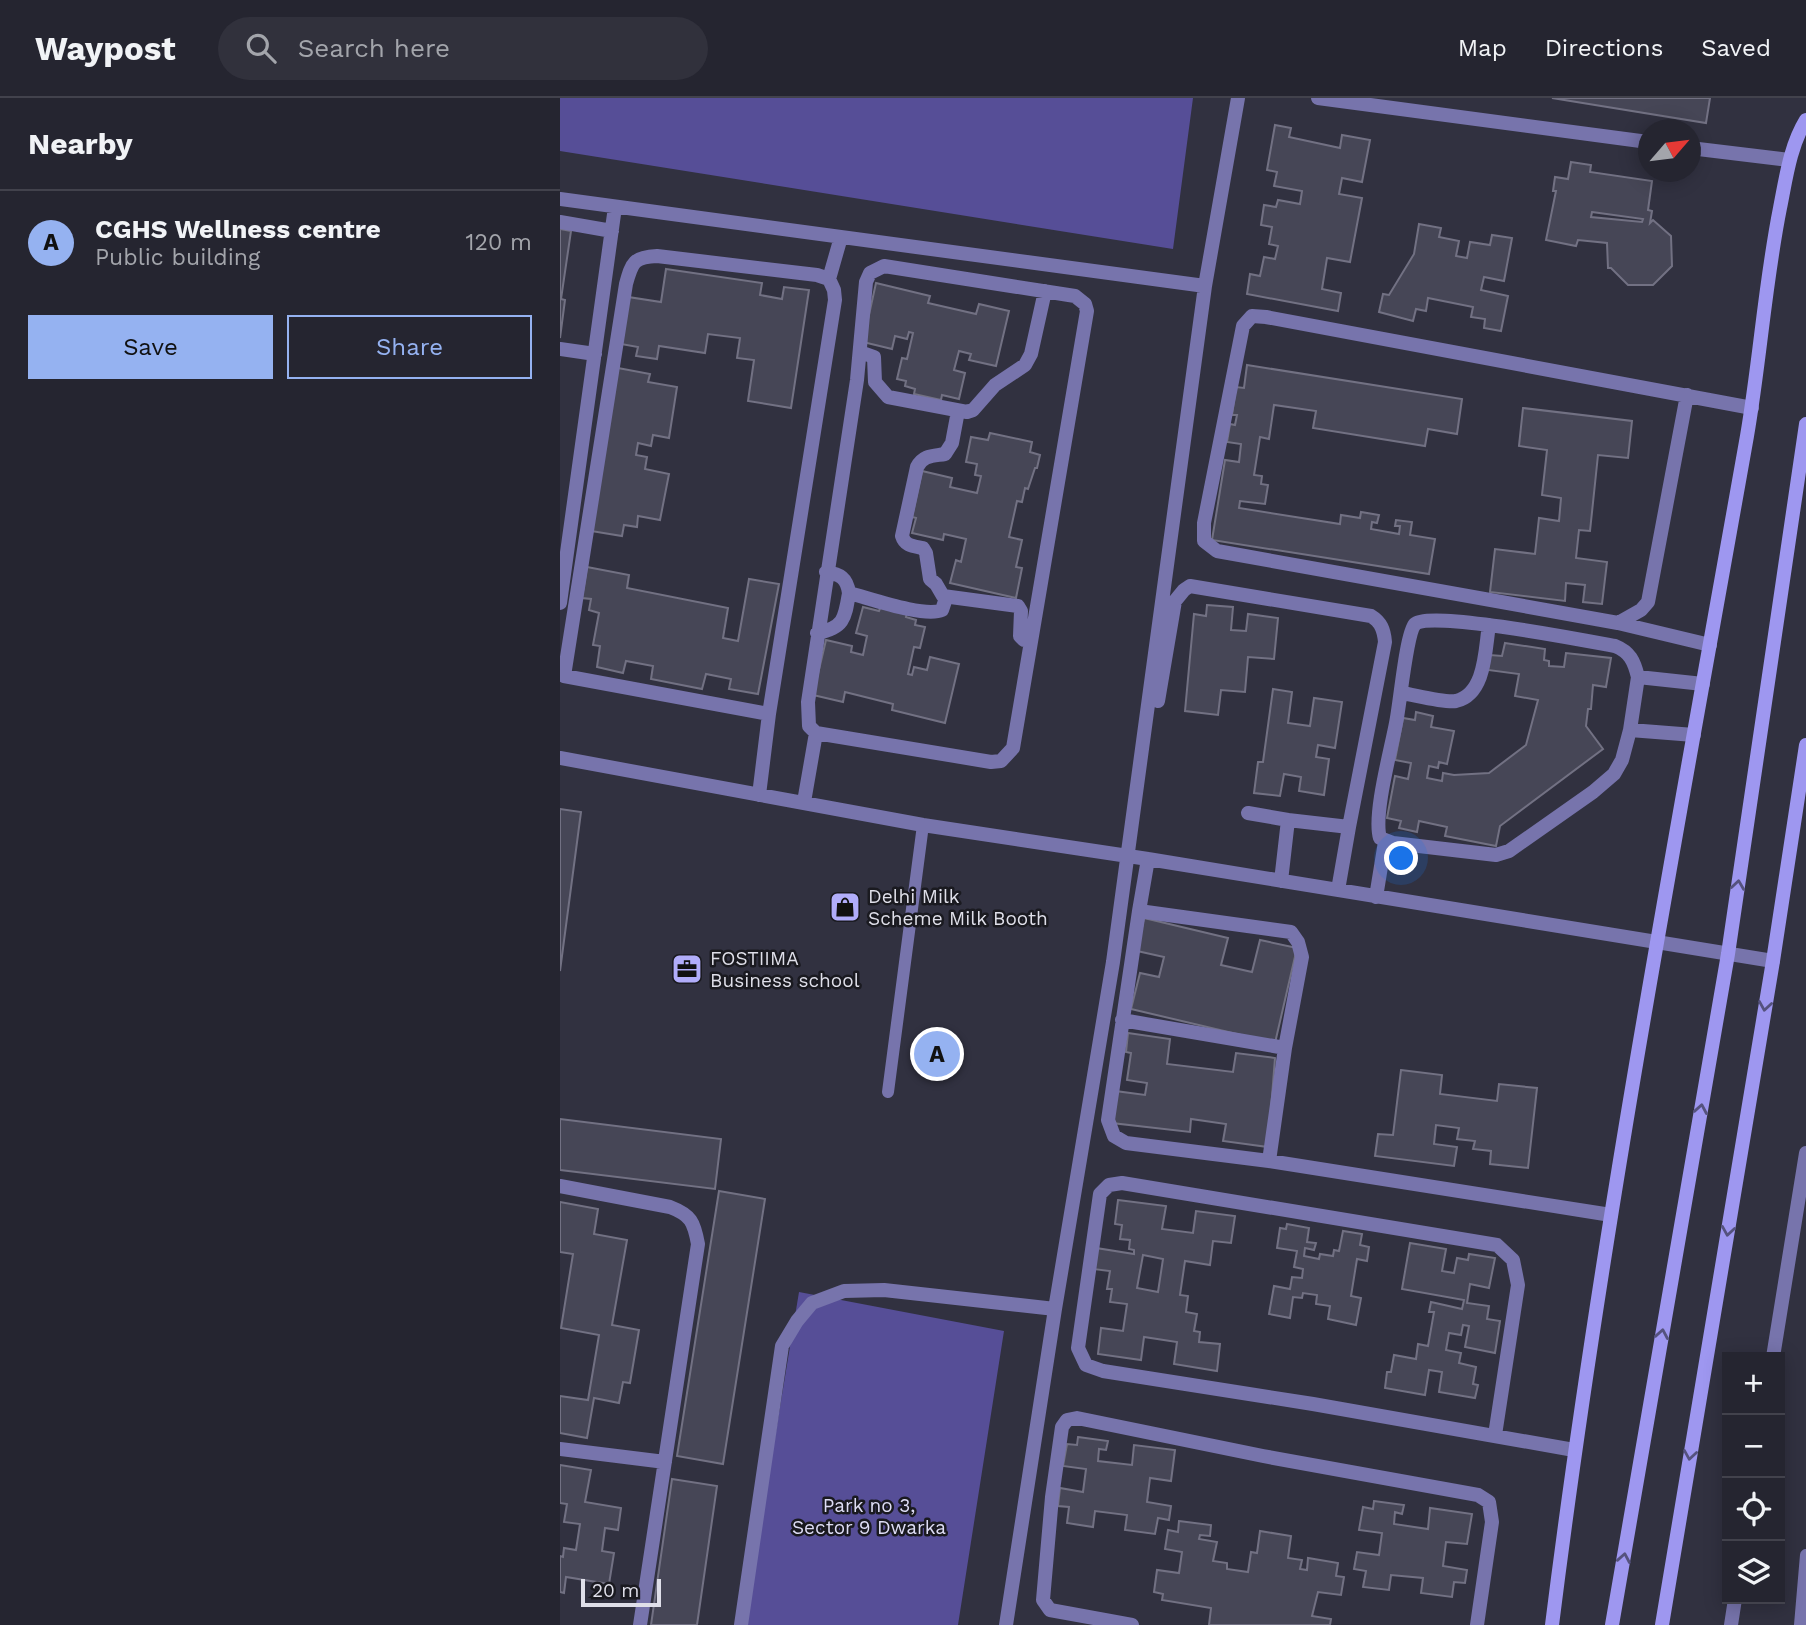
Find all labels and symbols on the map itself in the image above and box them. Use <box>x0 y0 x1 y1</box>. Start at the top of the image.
north arrow <box>1638 119 1701 182</box>
your location <box>1384 841 1418 875</box>
one-way arrow <box>1730 879 1745 891</box>
place label: Delhi Milk Scheme Milk Booth <box>868 885 1048 930</box>
shop icon: Delhi Milk Scheme Milk Booth <box>828 890 862 924</box>
place label: FOSTIIMA Business school <box>710 947 860 992</box>
office icon: FOSTIIMA Business school <box>670 952 704 986</box>
one-way arrow <box>1758 1000 1773 1012</box>
pin: A <box>914 1028 960 1080</box>
one-way arrow <box>1693 1103 1708 1115</box>
one-way arrow <box>1721 1225 1736 1237</box>
one-way arrow <box>1654 1328 1669 1340</box>
one-way arrow <box>1683 1449 1698 1461</box>
park label: Park no 3, Sector 9 Dwarka <box>792 1494 946 1539</box>
one-way arrow <box>1616 1552 1631 1564</box>
scale bar <box>581 1576 662 1608</box>

